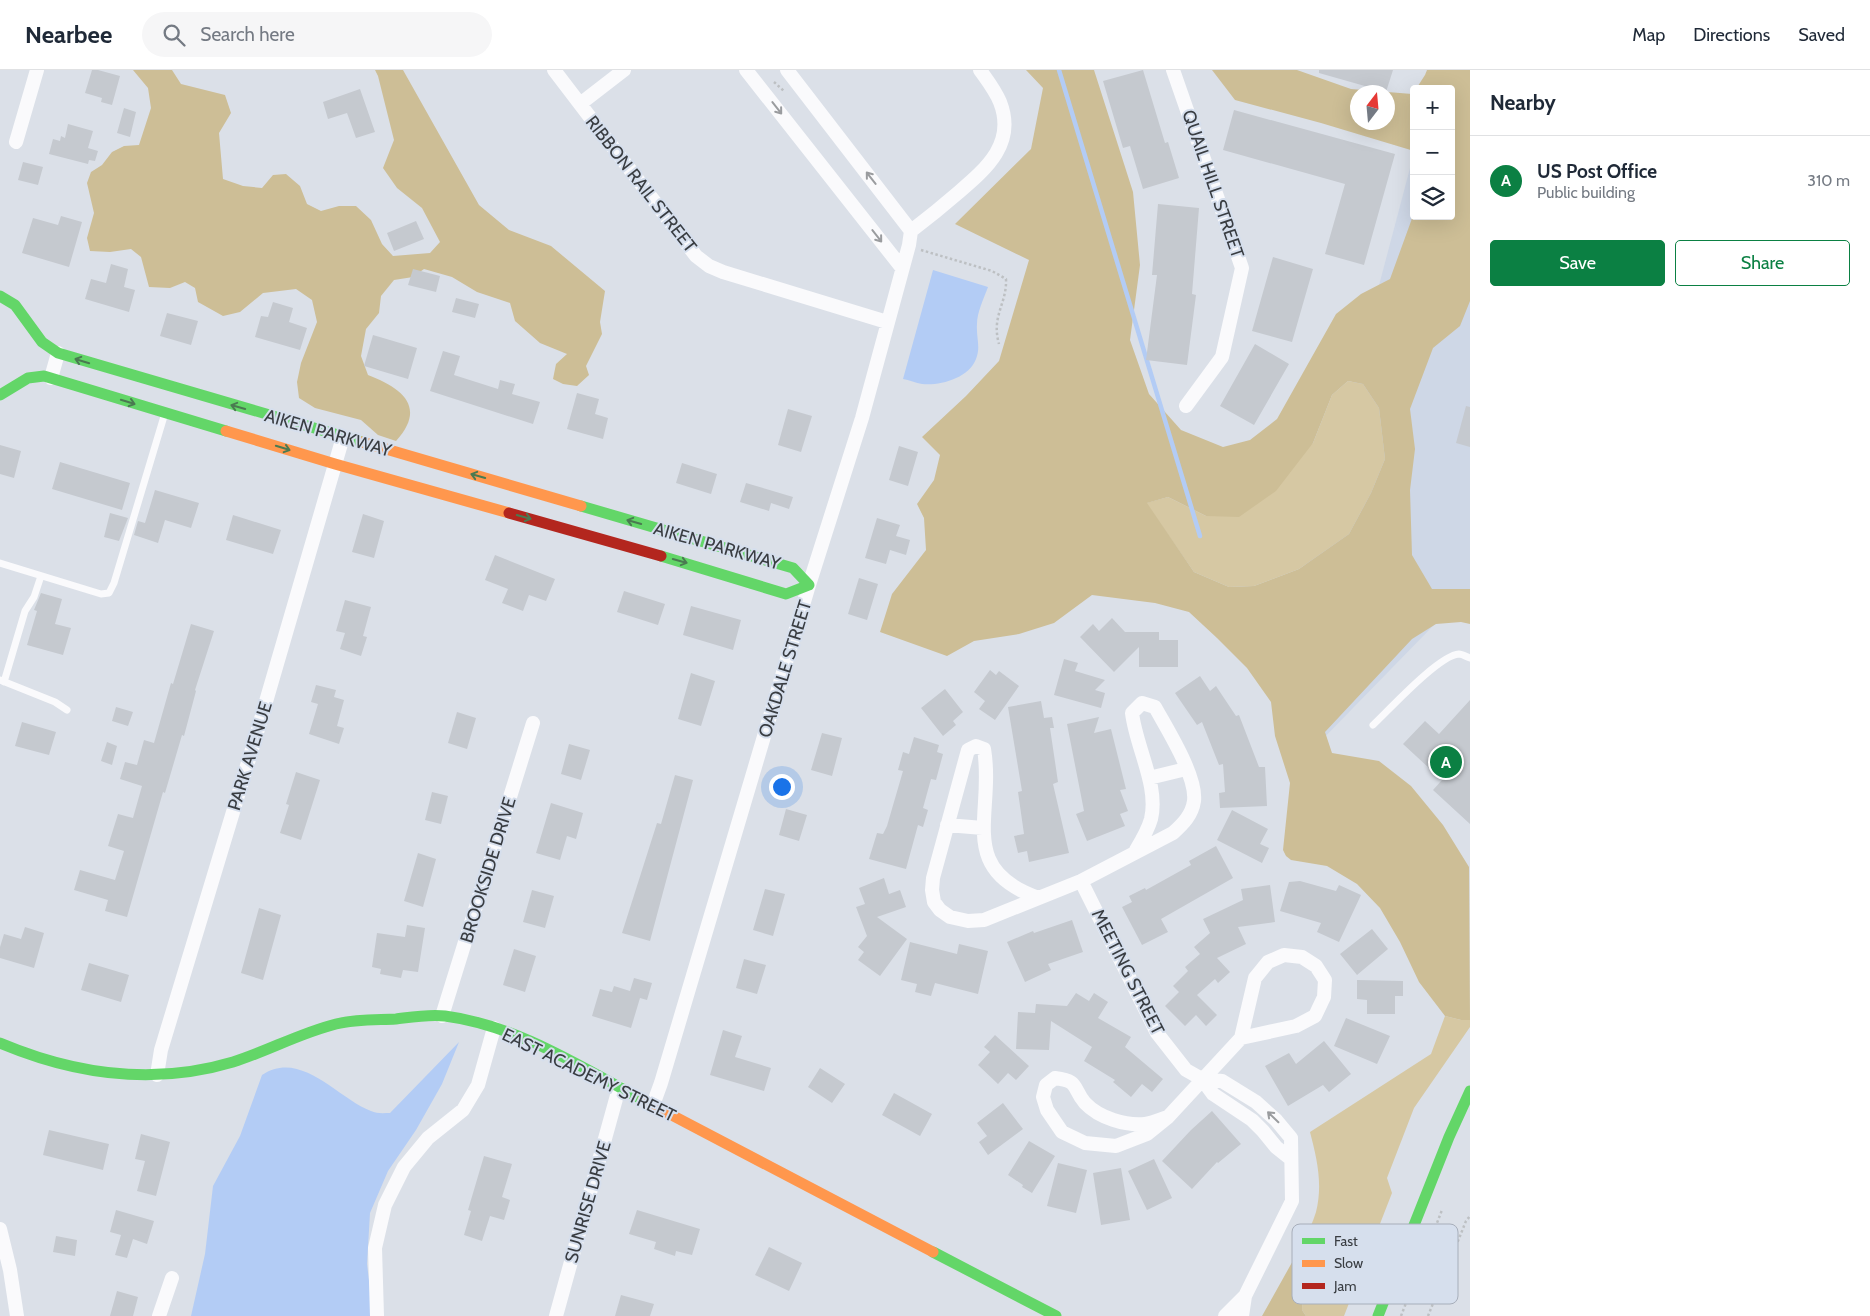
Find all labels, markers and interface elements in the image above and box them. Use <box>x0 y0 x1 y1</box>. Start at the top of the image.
search box <box>142 12 492 57</box>
text: Nearbee <box>25 20 112 49</box>
icon: search <box>160 21 188 49</box>
text: Search here <box>200 23 295 46</box>
text: Map <box>1632 24 1665 46</box>
text: Directions <box>1693 24 1770 46</box>
text: Saved <box>1798 24 1845 46</box>
north arrow <box>1350 85 1395 130</box>
map controls <box>1410 85 1455 220</box>
button: + <box>1410 85 1455 130</box>
text: Nearby <box>1490 90 1556 115</box>
one-way arrow <box>771 101 782 114</box>
street label: QUAIL HILL STREET <box>1177 107 1249 261</box>
street label: RIBBON RAIL STREET <box>581 111 702 257</box>
button: − <box>1410 130 1455 175</box>
text: US Post Office <box>1537 160 1657 183</box>
one-way arrow <box>866 171 876 185</box>
text: A <box>1501 171 1511 190</box>
text: 310 m <box>1807 171 1850 190</box>
button: layers <box>1410 175 1455 220</box>
text: Public building <box>1537 183 1635 202</box>
one-way arrow <box>872 229 883 242</box>
button: Save <box>1490 240 1665 286</box>
button: Share <box>1675 240 1850 286</box>
one-way arrow <box>75 355 91 365</box>
one-way arrow <box>119 398 135 407</box>
one-way arrow <box>231 402 247 412</box>
street label: AIKEN PARKWAY <box>262 404 395 462</box>
one-way arrow <box>275 444 291 454</box>
one-way arrow <box>471 471 487 481</box>
one-way arrow <box>516 512 532 522</box>
one-way arrow <box>627 516 643 526</box>
street label: AIKEN PARKWAY <box>651 517 784 575</box>
one-way arrow <box>672 556 688 566</box>
street label: OAKDALE STREET <box>754 597 816 740</box>
street label: PARK AVENUE <box>223 699 277 813</box>
pin: A <box>1430 743 1462 781</box>
your location <box>769 774 795 800</box>
street label: BROOKSIDE DRIVE <box>455 795 521 945</box>
street label: MEETING STREET <box>1087 906 1169 1039</box>
street label: EAST ACADEMY STREET <box>499 1023 680 1127</box>
one-way arrow <box>1266 1111 1279 1123</box>
street label: SUNRISE DRIVE <box>560 1139 616 1265</box>
legend <box>1292 1224 1458 1304</box>
text: Fast <box>1334 1232 1358 1250</box>
text: Slow <box>1334 1254 1363 1272</box>
text: Jam <box>1333 1277 1356 1295</box>

